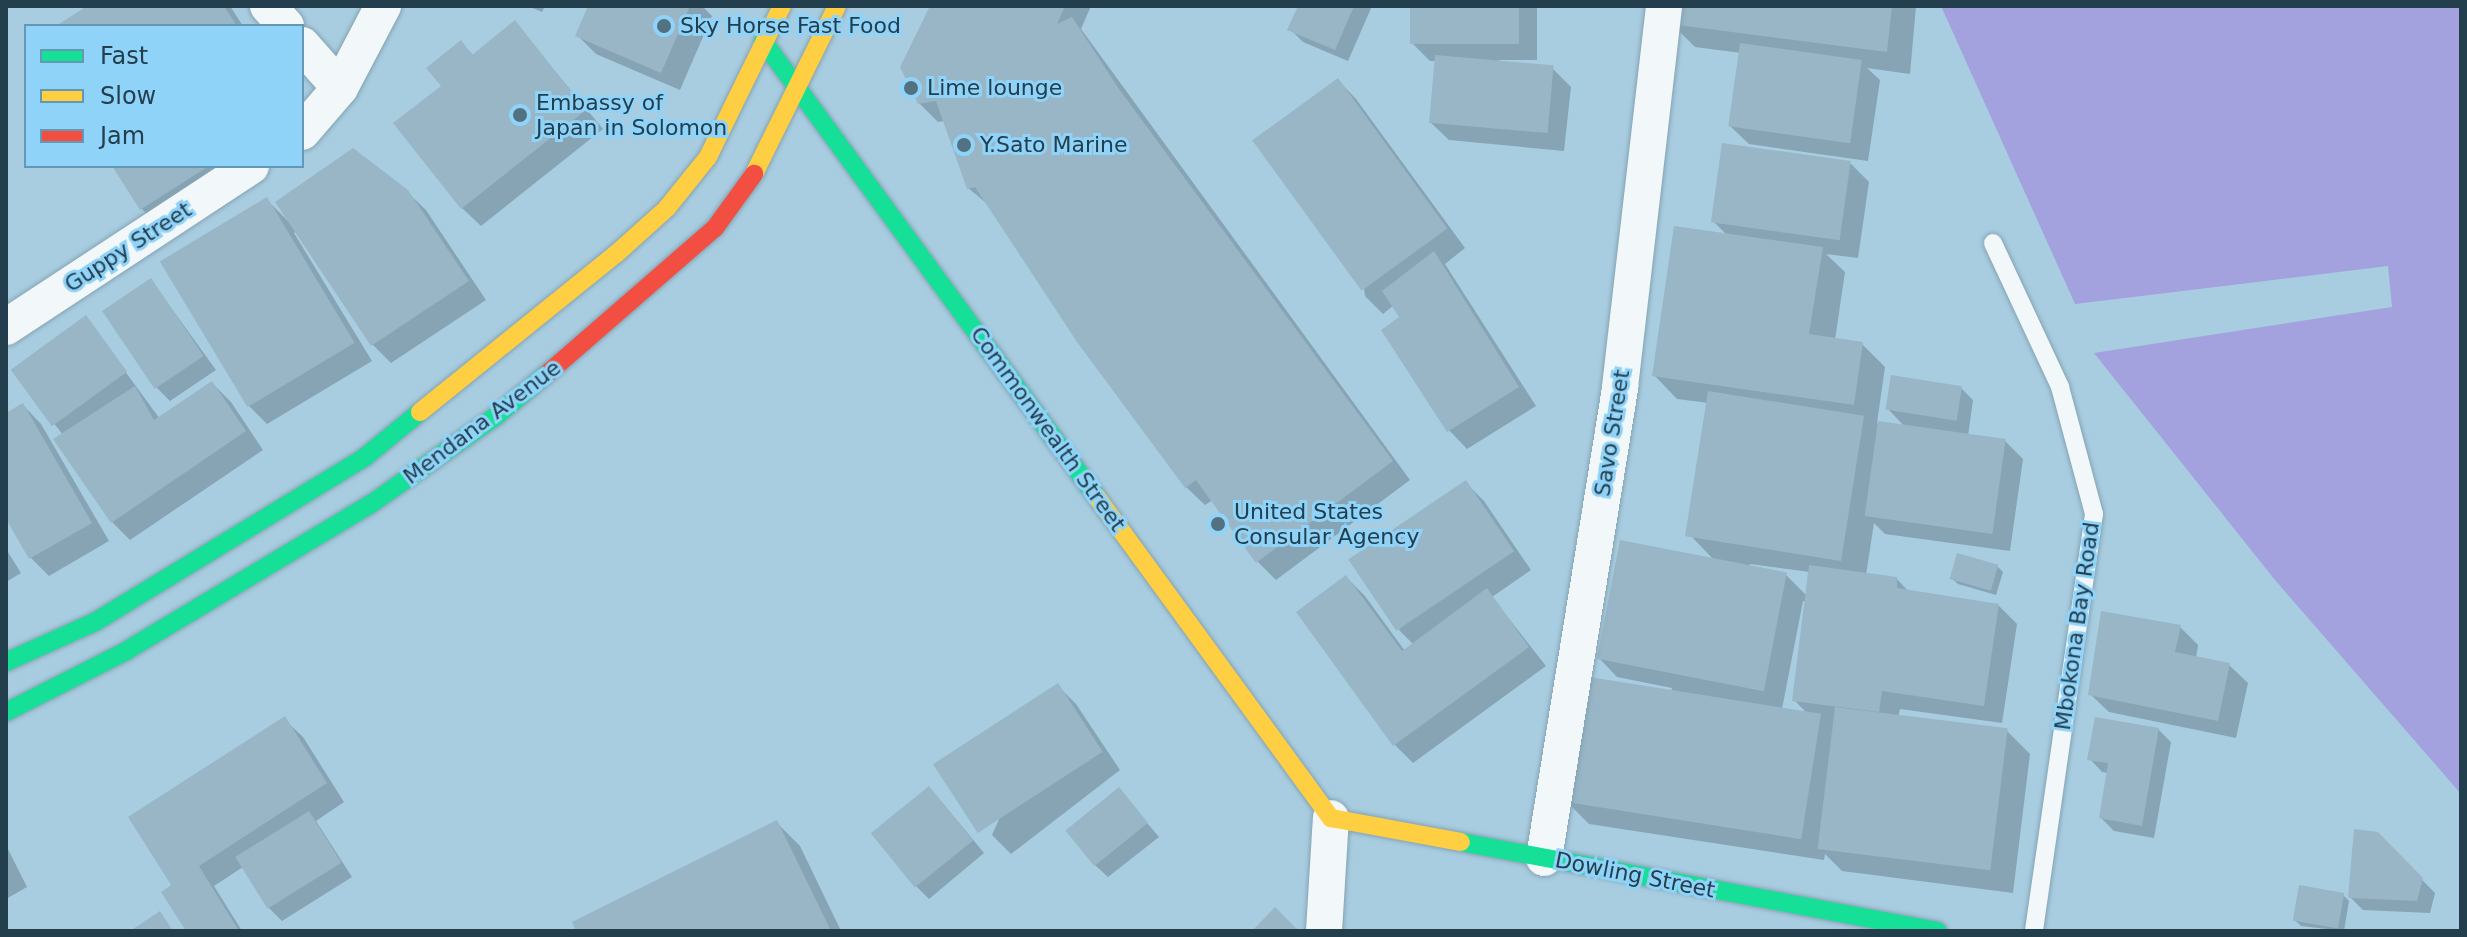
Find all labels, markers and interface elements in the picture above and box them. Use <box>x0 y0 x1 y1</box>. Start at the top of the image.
place label: Sky Horse Fast Food <box>680 13 901 39</box>
marker: Sky Horse Fast Food <box>655 17 673 35</box>
legend <box>24 24 304 168</box>
text: Fast <box>100 42 148 70</box>
place label: Lime lounge <box>927 75 1062 101</box>
marker: Lime lounge <box>902 79 920 97</box>
text: Slow <box>100 82 156 110</box>
place label: Embassy of Japan in Solomon <box>536 89 727 140</box>
marker: Embassy of Japan in Solomon <box>511 106 529 124</box>
text: Jam <box>100 122 145 150</box>
place label: Y.Sato Marine <box>980 132 1128 158</box>
marker: Y.Sato Marine <box>955 136 973 154</box>
street label: Guppy Street <box>60 196 196 298</box>
street label: Commonwealth Street <box>965 321 1131 537</box>
street label: Mendana Avenue <box>398 354 566 490</box>
street label: Savo Street <box>1589 368 1635 498</box>
place label: United States Consular Agency <box>1234 498 1419 550</box>
marker: United States Consular Agency <box>1209 515 1227 533</box>
street label: Mbokona Bay Road <box>2049 520 2105 732</box>
street label: Dowling Street <box>1553 847 1717 903</box>

